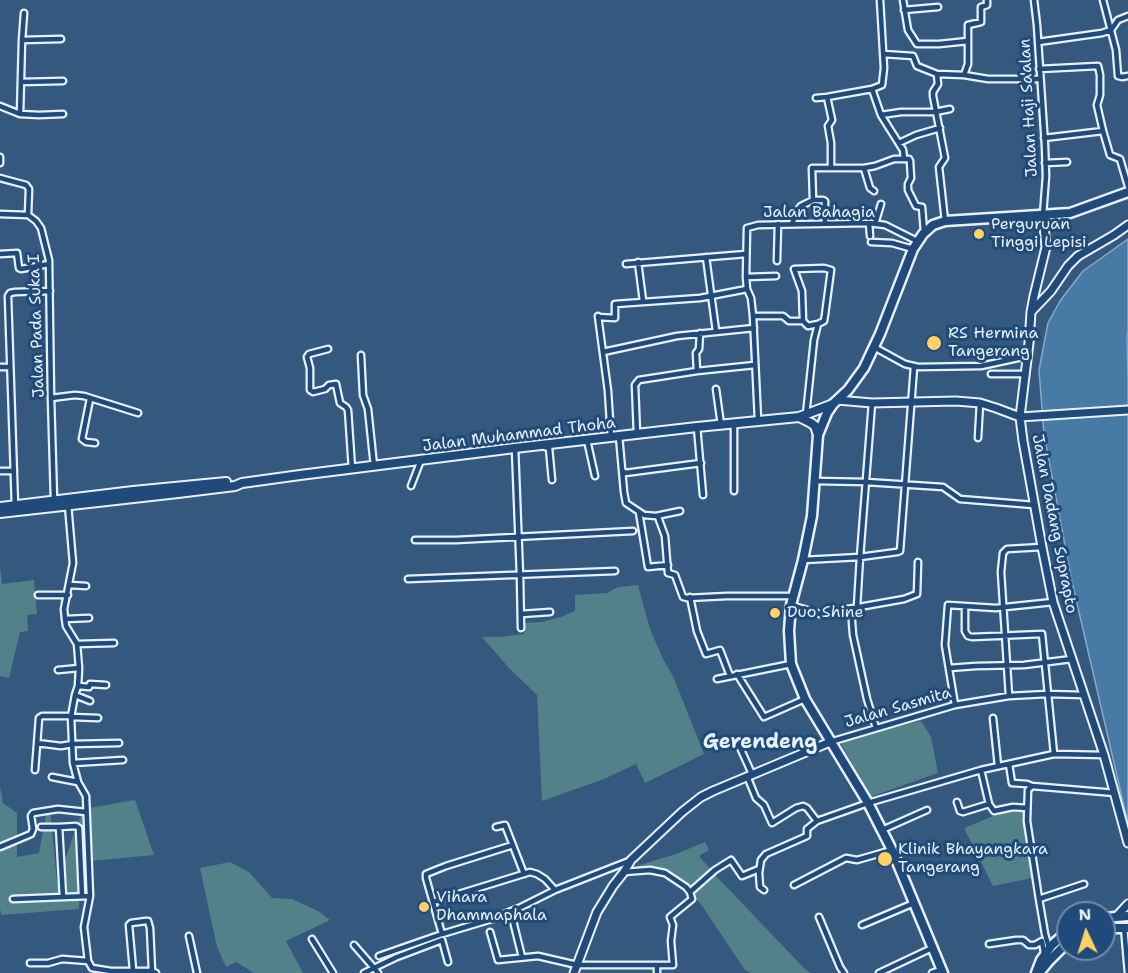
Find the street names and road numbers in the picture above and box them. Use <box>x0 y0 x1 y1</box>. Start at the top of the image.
street label: Jalan Haji Sa'alan <box>1016 38 1042 178</box>
street label: Jalan Bahagia <box>763 203 875 223</box>
street label: Jalan Pada Suka I <box>25 254 49 398</box>
street label: Jalan Muhammad Thoha <box>421 414 617 456</box>
street label: Jalan Dadang Suprapto <box>1027 433 1081 615</box>
street label: Jalan Sasmita <box>842 684 954 732</box>

